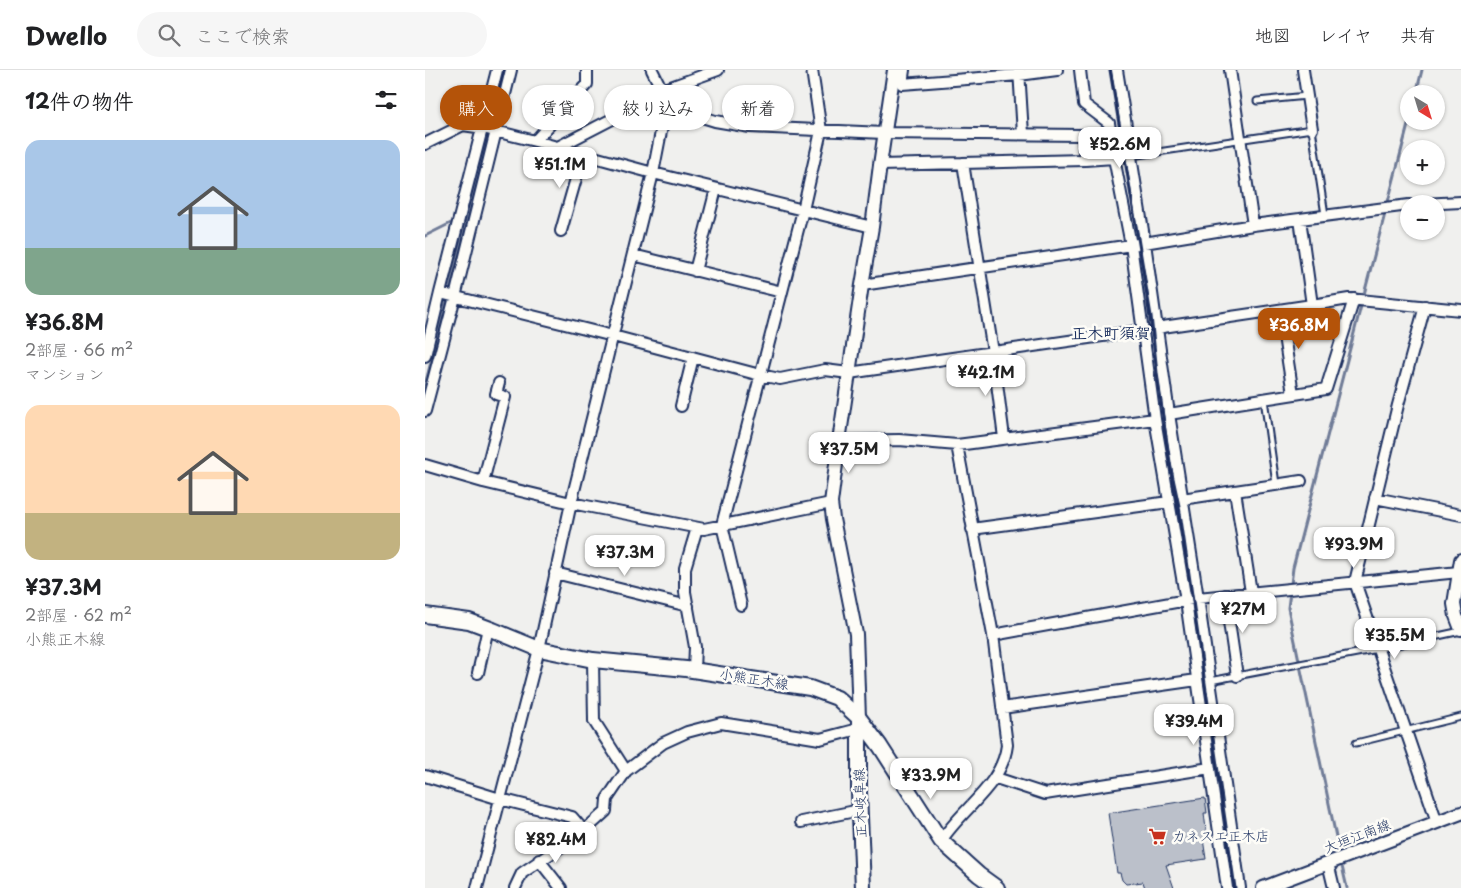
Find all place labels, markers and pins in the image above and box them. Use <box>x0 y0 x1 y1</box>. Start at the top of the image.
pin: ¥52.6M <box>1079 126 1161 169</box>
pin: ¥51.1M <box>519 146 601 189</box>
pin: ¥36.8M <box>1258 308 1340 350</box>
pin: ¥42.1M <box>945 354 1027 397</box>
pin: ¥37.5M <box>808 432 890 474</box>
pin: ¥93.9M <box>1313 526 1395 569</box>
pin: ¥37.3M <box>584 534 666 577</box>
pin: ¥27M <box>1213 592 1273 634</box>
pin: ¥35.5M <box>1354 618 1436 660</box>
pin: ¥39.4M <box>1153 704 1235 746</box>
pin: ¥33.9M <box>890 758 972 800</box>
pin: ¥82.4M <box>515 822 597 864</box>
place label: カネスエ正木店 <box>1172 825 1269 846</box>
supermarket icon: カネスエ正木店 <box>1148 826 1168 846</box>

